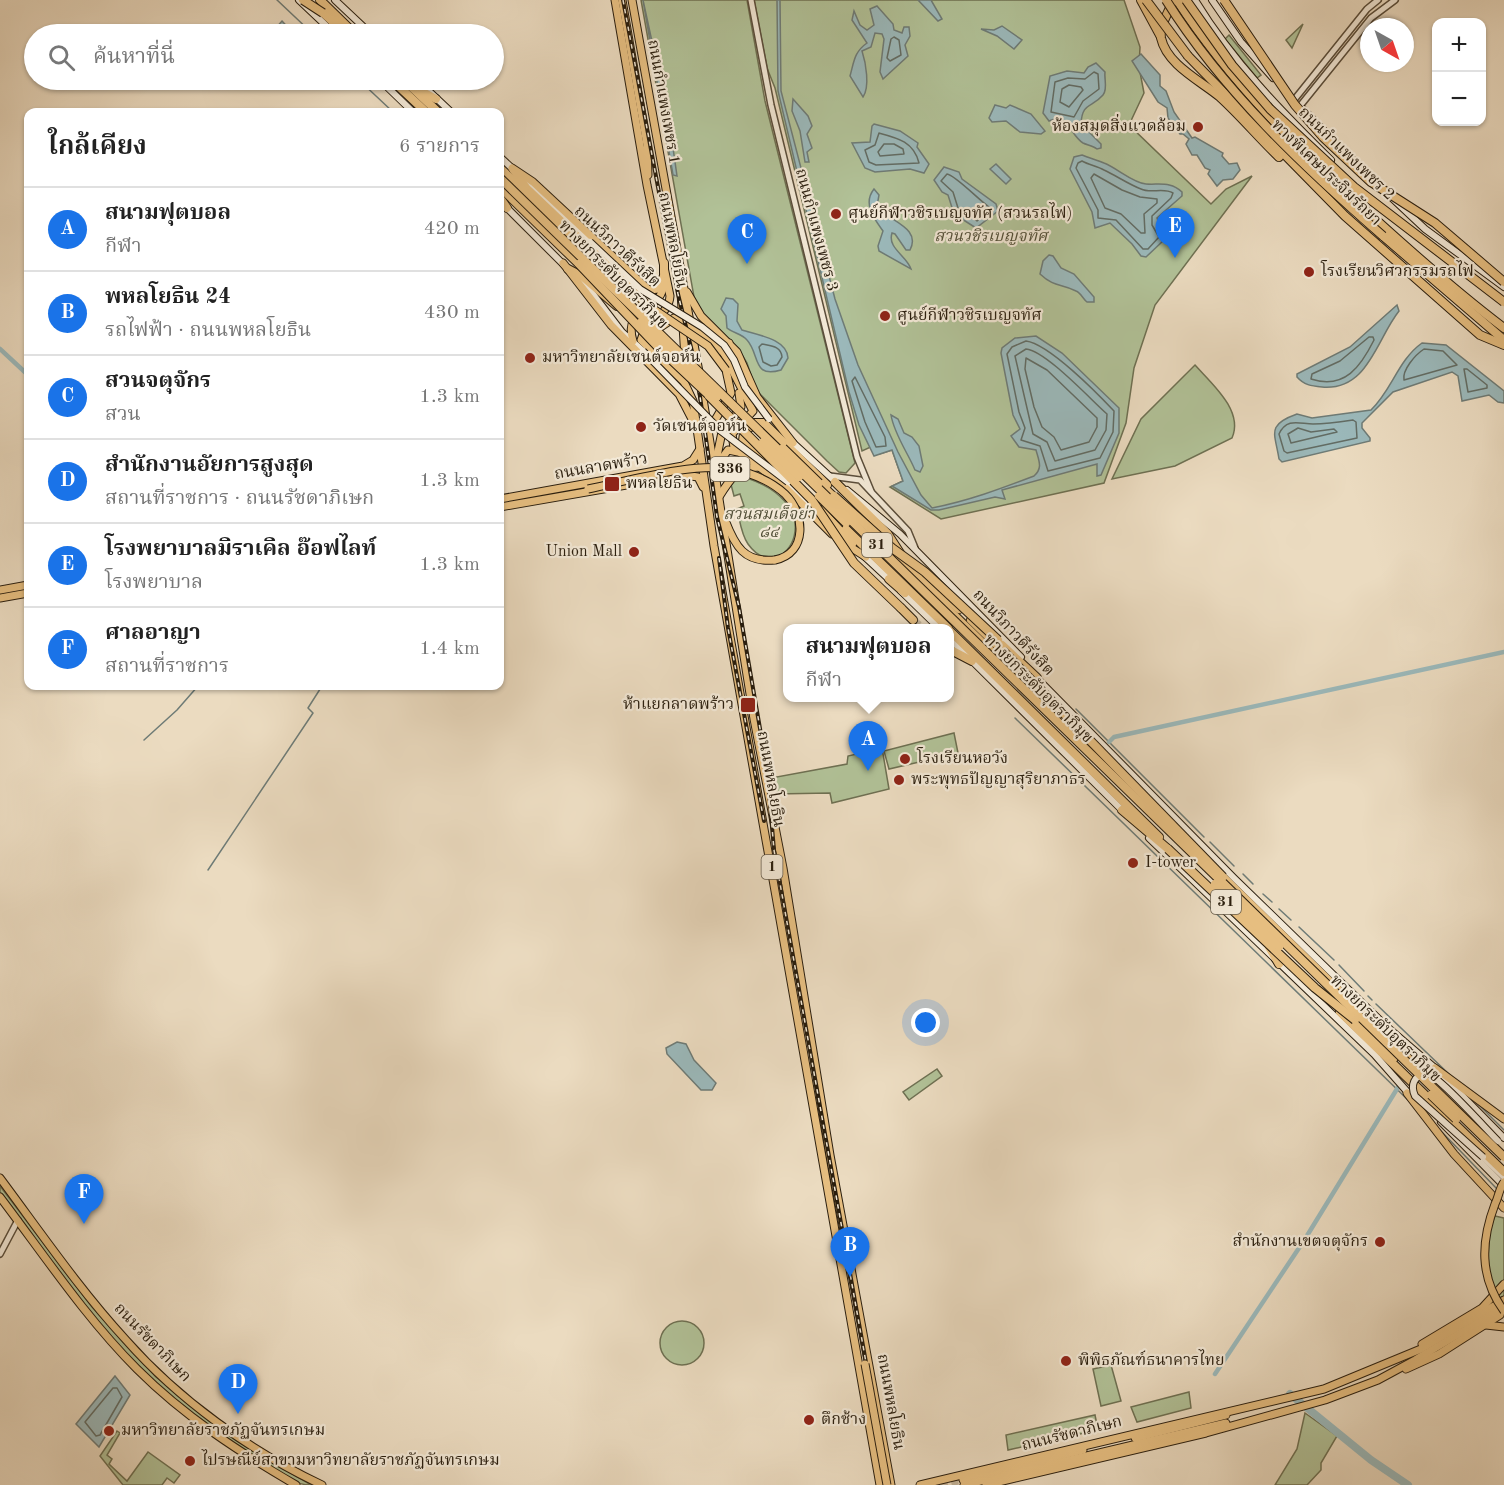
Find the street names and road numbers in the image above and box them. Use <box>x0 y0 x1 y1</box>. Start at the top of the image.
street label: ถนนกำแพงเพชร 1 <box>644 38 684 166</box>
street label: ถนนกำแพงเพชร 2 <box>1295 103 1398 204</box>
street label: ทางพิเศษประจิมรัถยา <box>1268 116 1385 229</box>
street label: ถนนกำแพงเพชร 3 <box>792 166 842 293</box>
street label: ถนนพหลโยธิน <box>655 190 693 289</box>
street label: ถนนวิภาวดีรังสิต <box>571 202 664 291</box>
street label: ทางยกระดับอุตราภิมุข <box>554 217 671 334</box>
street label: ถนนลาดพร้าว <box>553 449 649 483</box>
road number: 336 <box>710 457 750 481</box>
road number: 31 <box>862 533 892 557</box>
street label: ถนนวิภาวดีรังสิต <box>969 586 1058 679</box>
street label: ทางยกระดับอุตราภิมุข <box>979 631 1096 748</box>
street label: ถนนพหลโยธิน <box>754 729 790 828</box>
road number: 1 <box>762 855 782 879</box>
road number: 31 <box>1211 890 1241 914</box>
street label: ทางยกระดับอุตราภิมุข <box>1325 972 1444 1087</box>
street label: ถนนรัชดาภิเษก <box>111 1300 194 1386</box>
street label: ถนนพหลโยธิน <box>874 1352 910 1451</box>
street label: ถนนรัชดาภิเษก <box>1020 1413 1124 1454</box>

